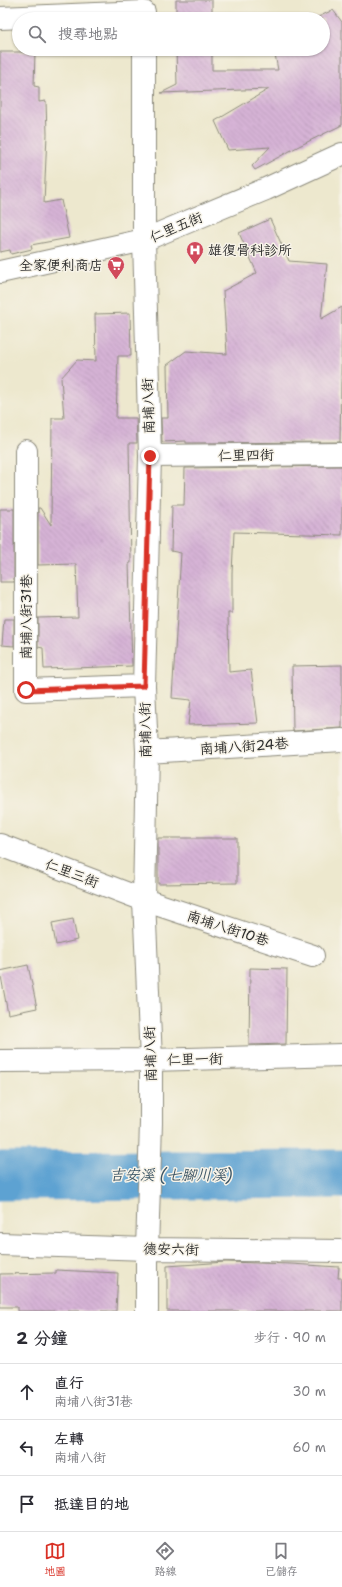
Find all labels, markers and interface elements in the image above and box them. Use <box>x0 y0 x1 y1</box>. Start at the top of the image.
search box <box>12 12 330 56</box>
icon: search <box>26 23 48 45</box>
text: 搜尋地點 <box>58 24 118 44</box>
street label: 仁里五街 <box>147 208 205 246</box>
hospital icon: 雄復骨科診所 <box>185 240 205 265</box>
place label: 雄復骨科診所 <box>208 241 292 259</box>
supermarket icon: 全家便利商店 <box>106 255 126 280</box>
place label: 全家便利商店 <box>19 256 103 274</box>
street label: 南埔八街 <box>138 378 158 434</box>
street label: 仁里四街 <box>218 446 274 464</box>
route end <box>141 447 159 465</box>
street label: 南埔八街31巷 <box>17 574 35 659</box>
route start <box>17 681 35 699</box>
street label: 南埔八街 <box>136 702 154 758</box>
street label: 南埔八街24巷 <box>199 734 290 758</box>
street label: 仁里三街 <box>43 855 101 891</box>
street label: 南埔八街10巷 <box>185 906 272 950</box>
street label: 南埔八街 <box>140 1026 160 1082</box>
street label: 仁里一街 <box>167 1050 223 1068</box>
water label: 吉安溪 (七腳川溪) <box>110 1165 232 1185</box>
street label: 德安六街 <box>143 1240 199 1258</box>
text: 2 分鐘 <box>16 1327 68 1349</box>
text: 步行 · 90 m <box>254 1329 326 1346</box>
text: 直行 <box>54 1373 84 1393</box>
icon: ahead <box>16 1381 38 1403</box>
text: 30 m <box>292 1383 326 1400</box>
text: 南埔八街31巷 <box>54 1393 133 1410</box>
text: 左轉 <box>54 1429 84 1449</box>
icon: left <box>16 1437 38 1459</box>
text: 60 m <box>293 1439 326 1456</box>
text: 南埔八街 <box>54 1449 106 1466</box>
icon: arrive <box>16 1493 38 1515</box>
text: 抵達目的地 <box>54 1494 129 1514</box>
tab: 地圖 <box>44 1540 66 1579</box>
tab: 路線 <box>154 1540 176 1579</box>
tab: 已儲存 <box>265 1540 298 1579</box>

